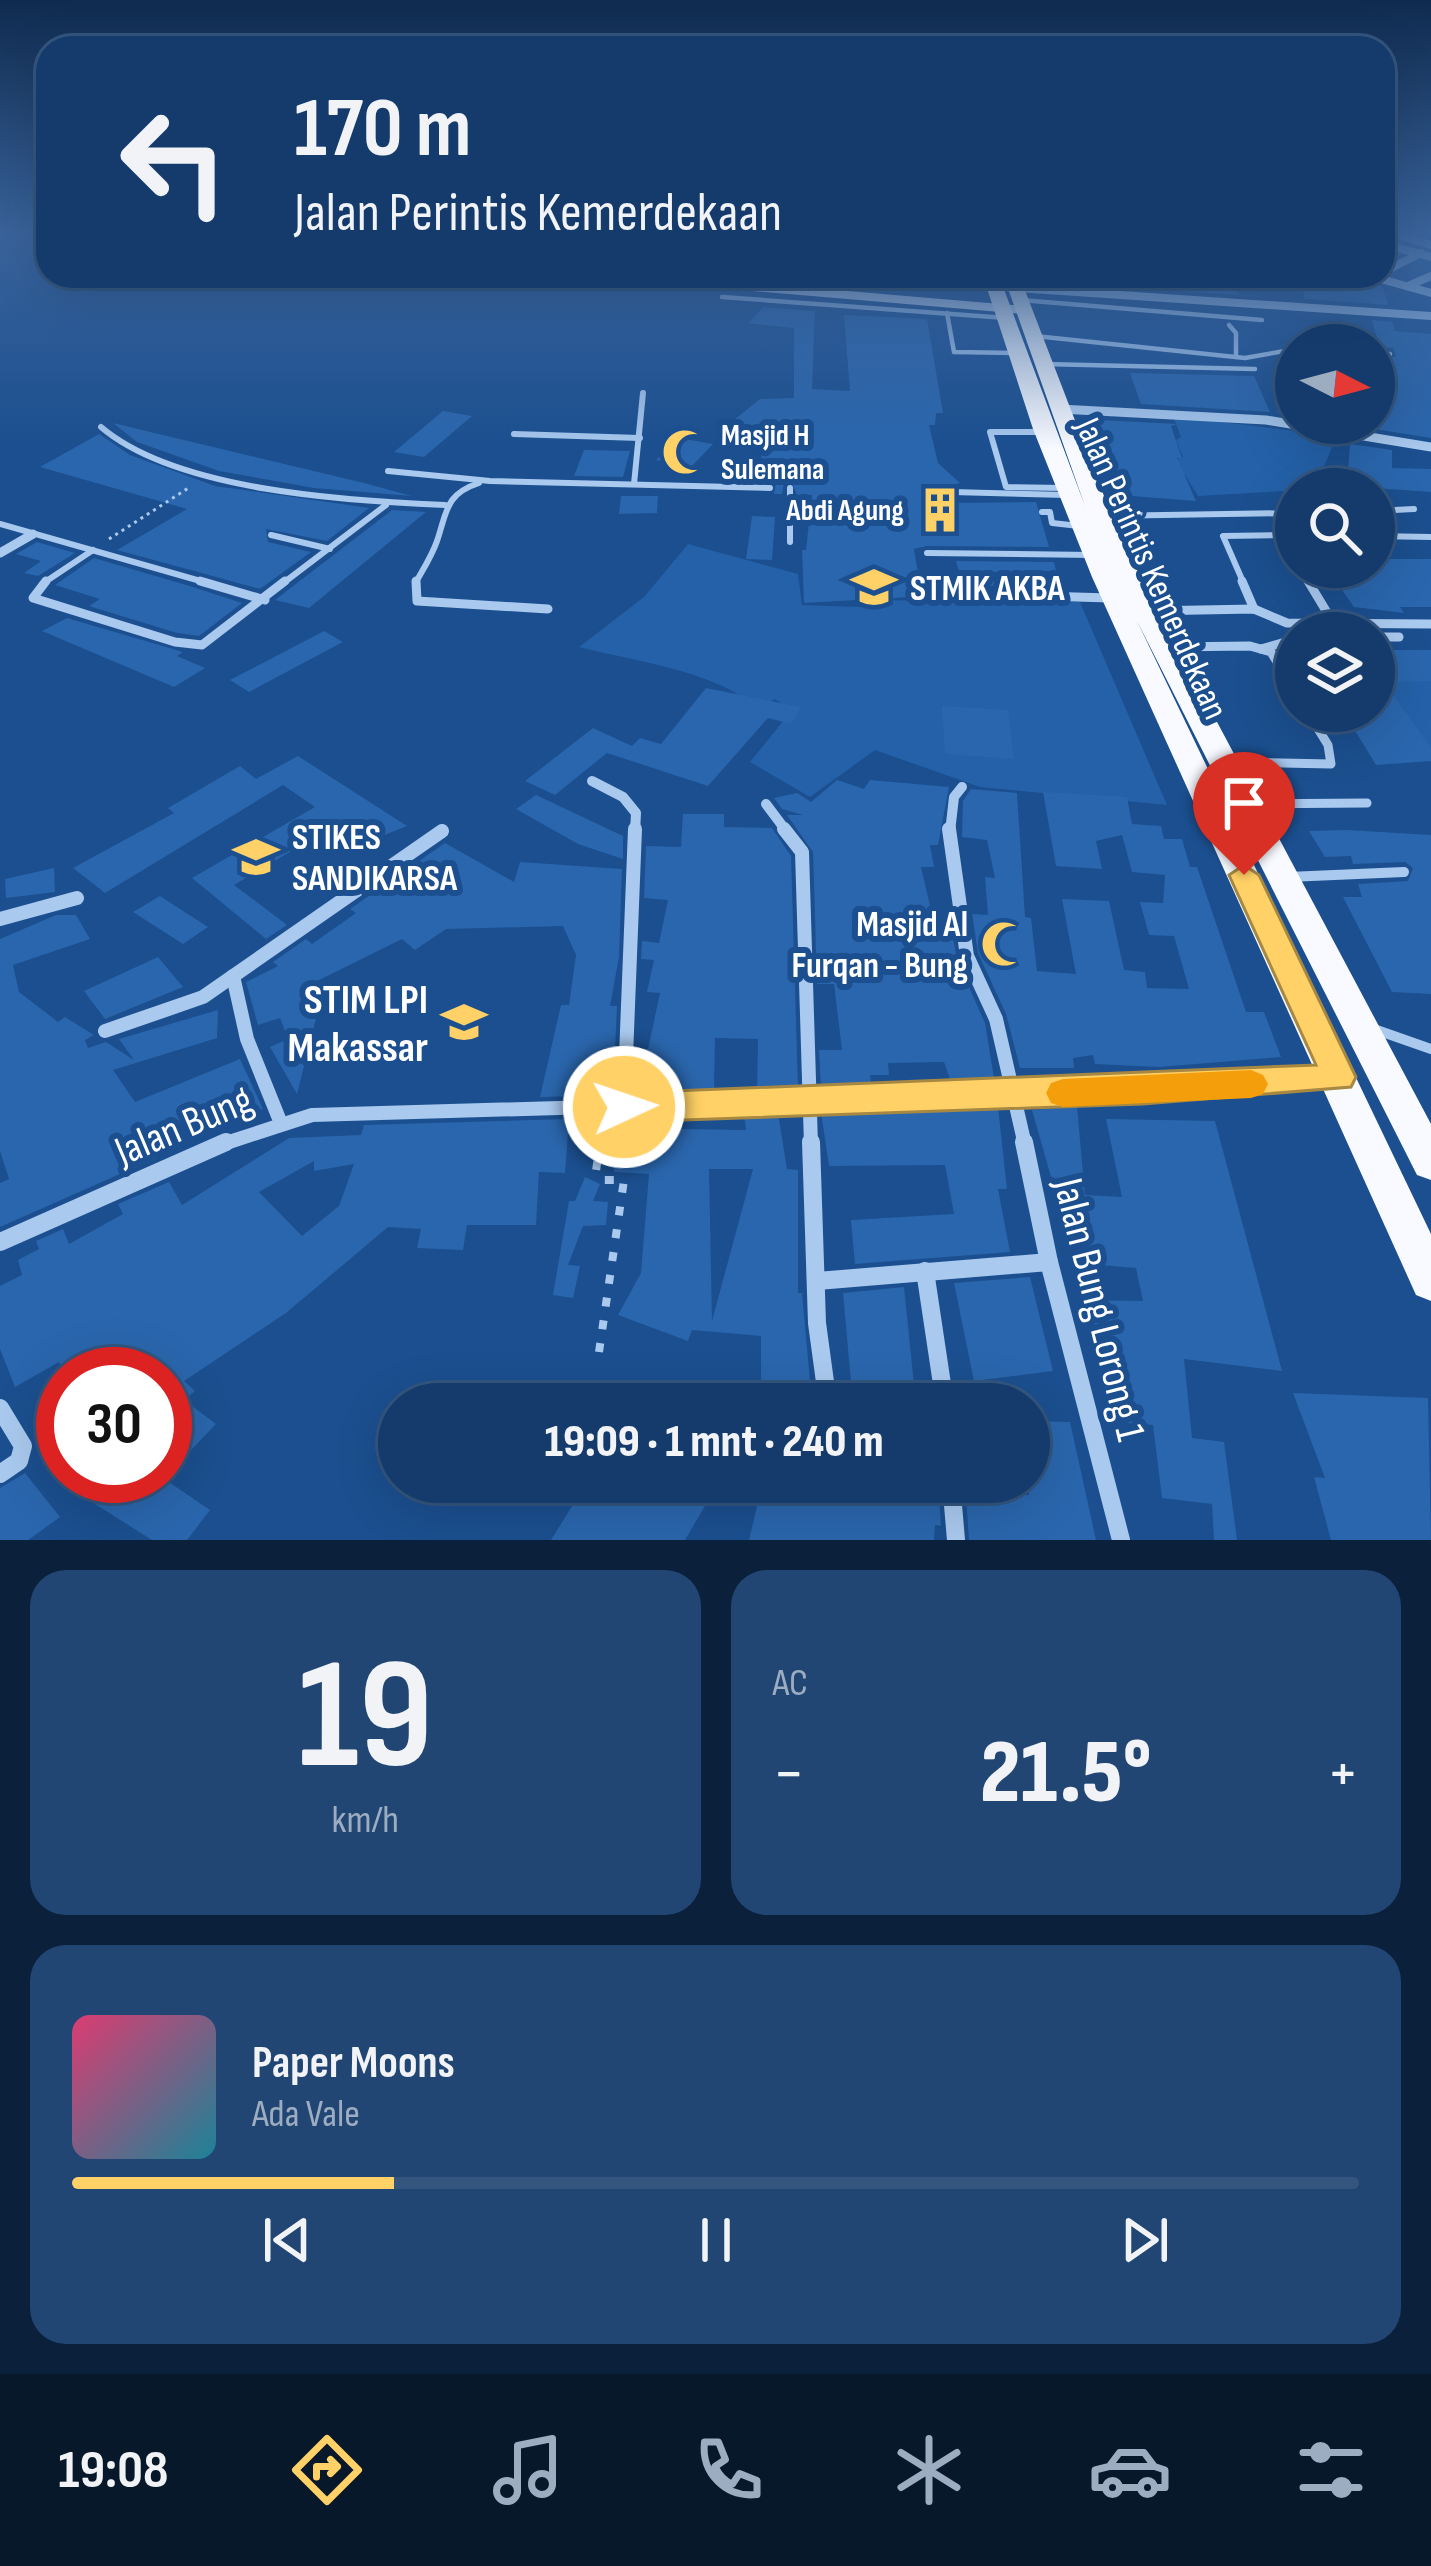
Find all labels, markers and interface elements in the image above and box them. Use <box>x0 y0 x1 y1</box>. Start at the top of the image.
text: 170 m <box>294 79 471 180</box>
icon: left <box>96 84 252 240</box>
text: Jalan Perintis Kemerdekaan <box>294 181 782 246</box>
north arrow <box>1275 324 1395 444</box>
map controls <box>1275 324 1395 732</box>
street label: Jalan Perintis Kemerdekaan <box>1064 411 1237 726</box>
place label: Masjid H Sulemana <box>721 418 824 488</box>
mosque icon: Masjid H Sulemana <box>660 427 710 477</box>
button: search <box>1275 468 1395 588</box>
building icon: Abdi Agung <box>915 485 965 535</box>
place label: Abdi Agung <box>785 493 904 529</box>
school or university icon: STMIK AKBA <box>849 562 899 612</box>
place label: STMIK AKBA <box>910 568 1066 611</box>
button: layers <box>1275 612 1395 732</box>
pin <box>1193 752 1295 875</box>
icon: arrive <box>1211 770 1277 836</box>
place label: STIKES SANDIKARSA <box>292 817 458 901</box>
school or university icon: STIKES SANDIKARSA <box>231 832 281 882</box>
place label: Masjid Al Furqan - Bung <box>791 904 968 988</box>
mosque icon: Masjid Al Furqan - Bung <box>979 919 1029 969</box>
place label: STIM LPI Makassar <box>287 975 428 1074</box>
school or university icon: STIM LPI Makassar <box>439 997 489 1047</box>
position arrow <box>561 1044 687 1170</box>
street label: Jalan Bung <box>107 1075 260 1178</box>
street label: Jalan Bung Lorong 1 <box>1041 1172 1156 1446</box>
speed limit sign: 30 <box>36 1347 192 1503</box>
text: 19:09 · 1 mnt · 240 m <box>545 1415 883 1470</box>
text: 19 <box>298 1625 433 1812</box>
text: AC <box>773 1660 808 1707</box>
text: 21.5° <box>980 1720 1151 1828</box>
text: − <box>773 1735 805 1814</box>
text: + <box>1327 1735 1359 1814</box>
text: km/h <box>332 1797 399 1844</box>
text: Paper Moons <box>252 2036 455 2091</box>
text: Ada Vale <box>252 2091 360 2138</box>
icon: previous <box>254 2207 320 2273</box>
icon: pause <box>683 2207 749 2273</box>
icon: next <box>1112 2207 1178 2273</box>
icon: directions <box>285 2428 369 2512</box>
icon: music <box>486 2428 570 2512</box>
icon: phone <box>687 2428 771 2512</box>
icon: climate <box>887 2428 971 2512</box>
icon: car <box>1088 2428 1172 2512</box>
icon: filters <box>1289 2428 1373 2512</box>
text: 19:08 <box>58 2438 168 2503</box>

